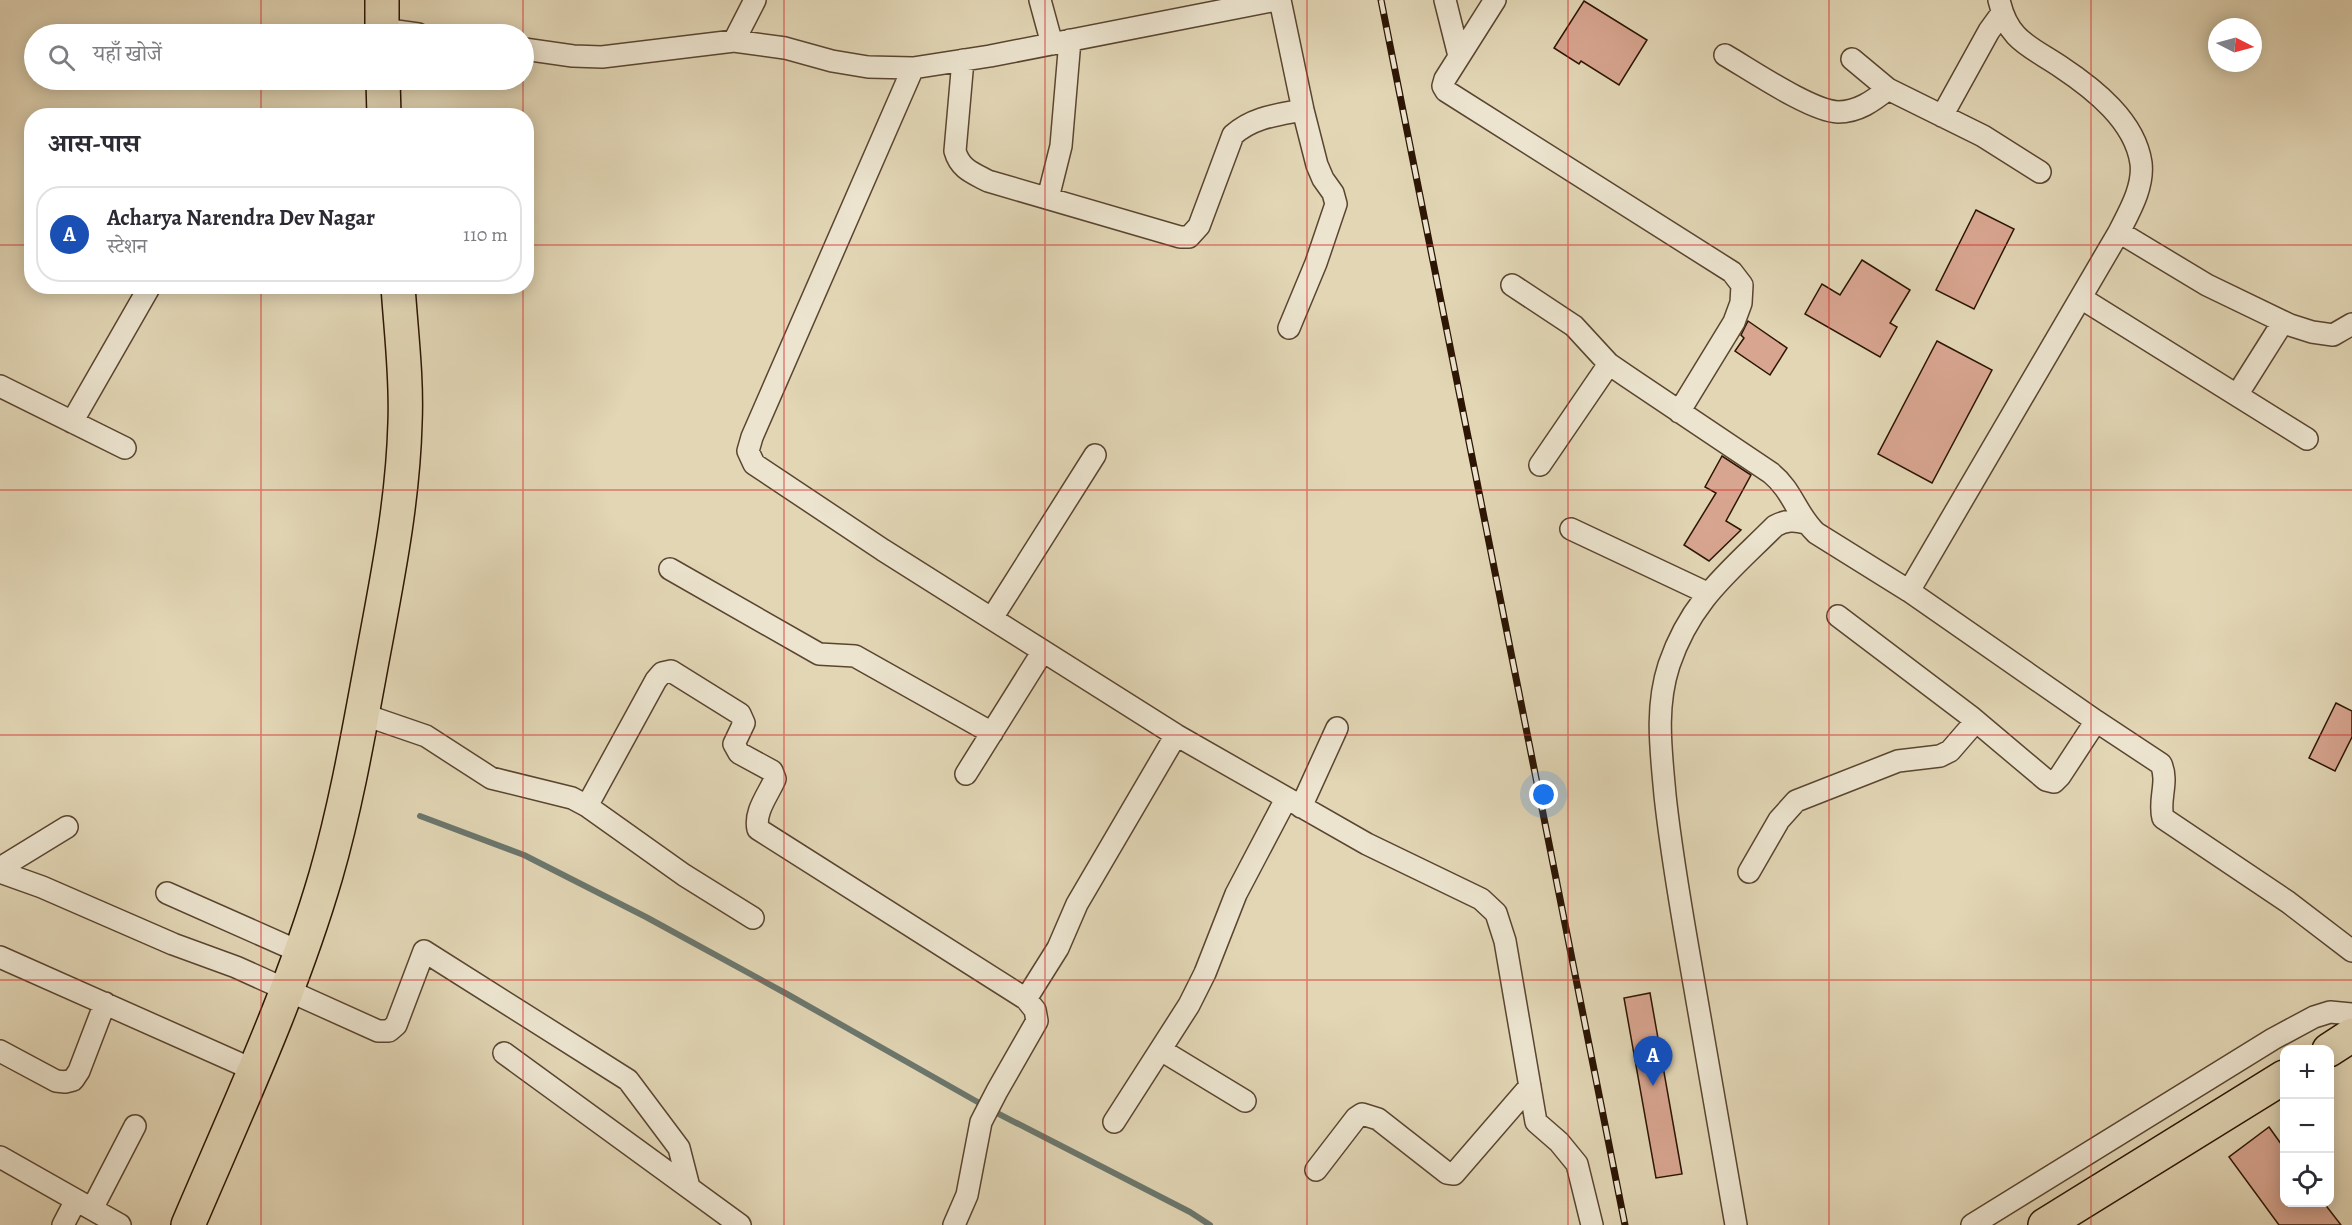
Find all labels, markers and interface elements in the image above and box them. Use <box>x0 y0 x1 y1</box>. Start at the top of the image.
north arrow <box>2208 18 2262 72</box>
search box <box>24 24 534 90</box>
text: यहाँ खोजें <box>93 39 162 69</box>
icon: search <box>45 41 78 74</box>
text: आस-पास <box>48 126 140 161</box>
text: Acharya Narendra Dev Nagar <box>107 203 375 233</box>
text: A <box>63 221 76 248</box>
text: 110 m <box>463 221 508 248</box>
text: स्टेशन <box>107 233 147 260</box>
your location <box>1529 780 1558 809</box>
pin: A <box>1634 1036 1672 1086</box>
map controls <box>2280 1045 2334 1207</box>
button: + <box>2280 1045 2334 1099</box>
button: − <box>2280 1099 2334 1153</box>
button: locate <box>2280 1153 2334 1207</box>

